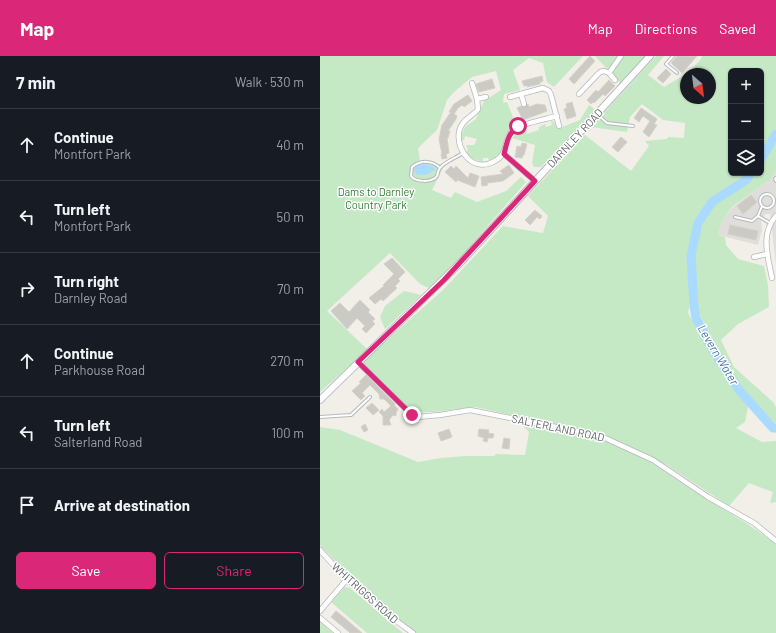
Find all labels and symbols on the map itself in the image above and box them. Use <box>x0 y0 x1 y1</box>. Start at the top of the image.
north arrow <box>680 68 716 104</box>
street label: DARNLEY ROAD <box>544 105 605 170</box>
route start <box>509 117 527 135</box>
park label: Dams to Darnley Country Park <box>338 185 414 211</box>
water label: Levern Water <box>695 322 743 388</box>
route end <box>403 406 421 424</box>
street label: SALTERLAND ROAD <box>510 411 606 444</box>
street label: WHITRIGGS ROAD <box>330 559 401 626</box>

